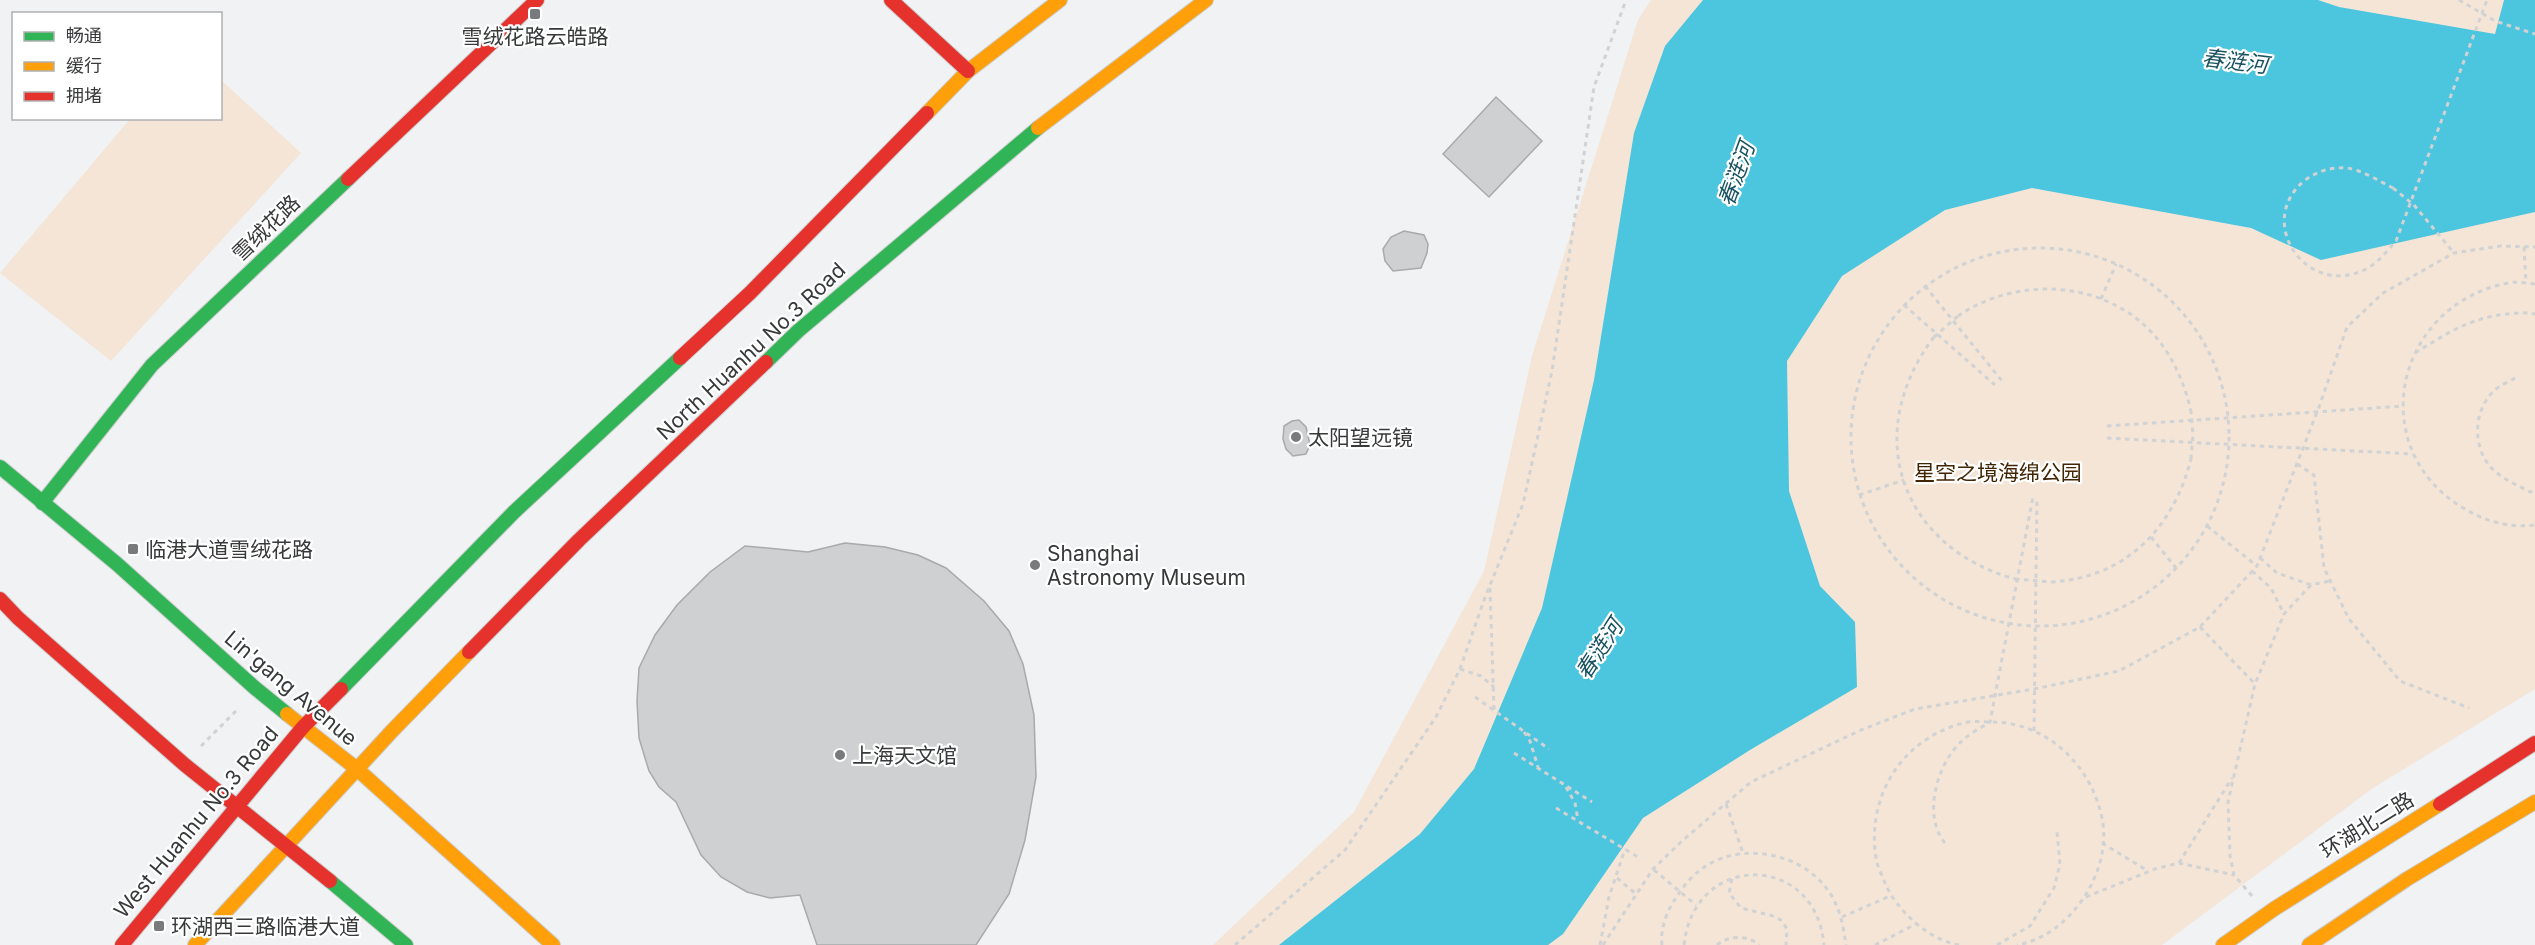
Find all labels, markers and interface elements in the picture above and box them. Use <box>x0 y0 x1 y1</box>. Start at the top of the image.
marker: 雪绒花路云皓路 <box>528 7 542 21</box>
legend <box>12 12 222 120</box>
place label: 雪绒花路云皓路 <box>462 24 609 49</box>
text: 畅通 <box>66 25 102 46</box>
water label: 春涟河 <box>2201 44 2273 78</box>
text: 缓行 <box>66 55 102 76</box>
text: 拥堵 <box>66 85 102 106</box>
water label: 春涟河 <box>1712 135 1761 209</box>
street label: 雪绒花路 <box>227 190 305 266</box>
street label: North Huanhu No.3 Road <box>652 257 850 445</box>
place label: 太阳望远镜 <box>1308 425 1413 450</box>
marker: 太阳望远镜 <box>1289 430 1303 444</box>
park label: 星空之境海绵公园 <box>1914 460 2082 485</box>
place label: 临港大道雪绒花路 <box>145 537 313 562</box>
place label: Shanghai Astronomy Museum <box>1047 541 1246 590</box>
marker: 临港大道雪绒花路 <box>126 542 140 556</box>
marker: Shanghai Astronomy Museum <box>1028 558 1042 572</box>
water label: 春涟河 <box>1570 611 1630 684</box>
street label: Lin'gang Avenue <box>220 625 362 751</box>
street label: West Huanhu No.3 Road <box>109 721 283 923</box>
place label: 上海天文馆 <box>852 743 957 768</box>
marker: 上海天文馆 <box>833 748 847 762</box>
street label: 环湖北二路 <box>2316 787 2418 863</box>
place label: 环湖西三路临港大道 <box>171 914 360 939</box>
marker: 环湖西三路临港大道 <box>152 919 166 933</box>

